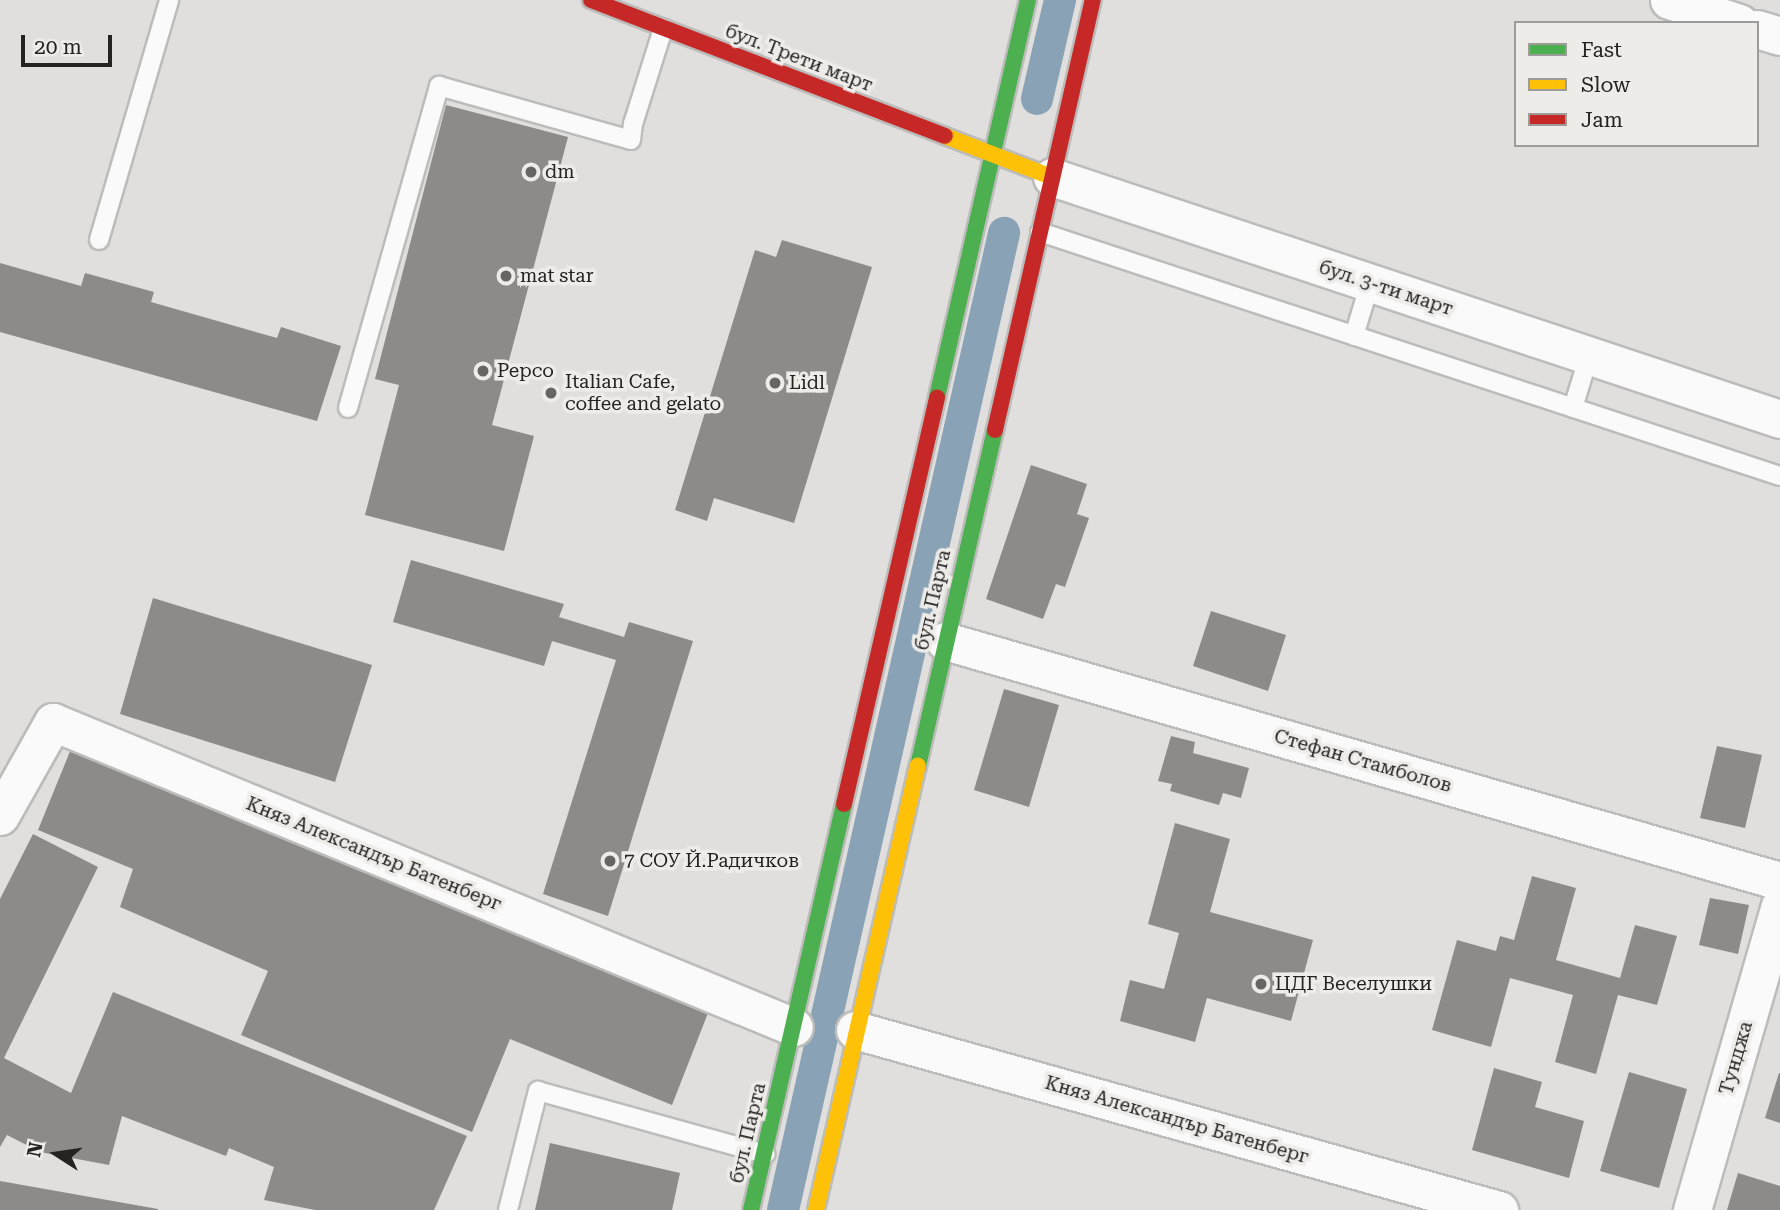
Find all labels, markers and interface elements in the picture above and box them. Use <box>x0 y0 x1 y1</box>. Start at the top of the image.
street label: бул. Трети март <box>722 19 876 97</box>
scale bar <box>24 21 116 65</box>
legend <box>1514 21 1759 147</box>
text: 20 m <box>34 35 82 59</box>
text: Fast <box>1581 38 1622 62</box>
text: Slow <box>1581 73 1630 97</box>
text: Jam <box>1581 108 1623 132</box>
place label: dm <box>545 161 575 183</box>
marker: dm <box>523 164 539 180</box>
street label: бул. 3-ти март <box>1316 256 1456 320</box>
place label: mat star <box>520 265 593 287</box>
marker: mat star <box>498 268 514 284</box>
place label: Pepco <box>497 360 554 382</box>
marker: Pepco <box>475 363 491 379</box>
place label: Italian Cafe, coffee and gelato <box>565 371 721 415</box>
place label: Lidl <box>789 372 825 394</box>
marker: Lidl <box>767 375 783 391</box>
marker: Italian Cafe, coffee and gelato <box>543 385 559 401</box>
street label: бул. Парта <box>910 548 956 652</box>
street label: Стефан Стамболов <box>1272 725 1454 797</box>
street label: Княз Александър Батенберг <box>243 792 505 916</box>
place label: 7 СОУ Й.Радичков <box>624 850 799 872</box>
marker: 7 СОУ Й.Радичков <box>602 853 618 869</box>
place label: ЦДГ Веселушки <box>1275 973 1432 995</box>
marker: ЦДГ Веселушки <box>1253 976 1269 992</box>
street label: Тунджа <box>1715 1019 1757 1097</box>
street label: Княз Александър Батенберг <box>1042 1071 1312 1169</box>
street label: бул. Парта <box>725 1081 771 1185</box>
north arrow <box>21 1119 91 1189</box>
text: N <box>22 1140 48 1159</box>

